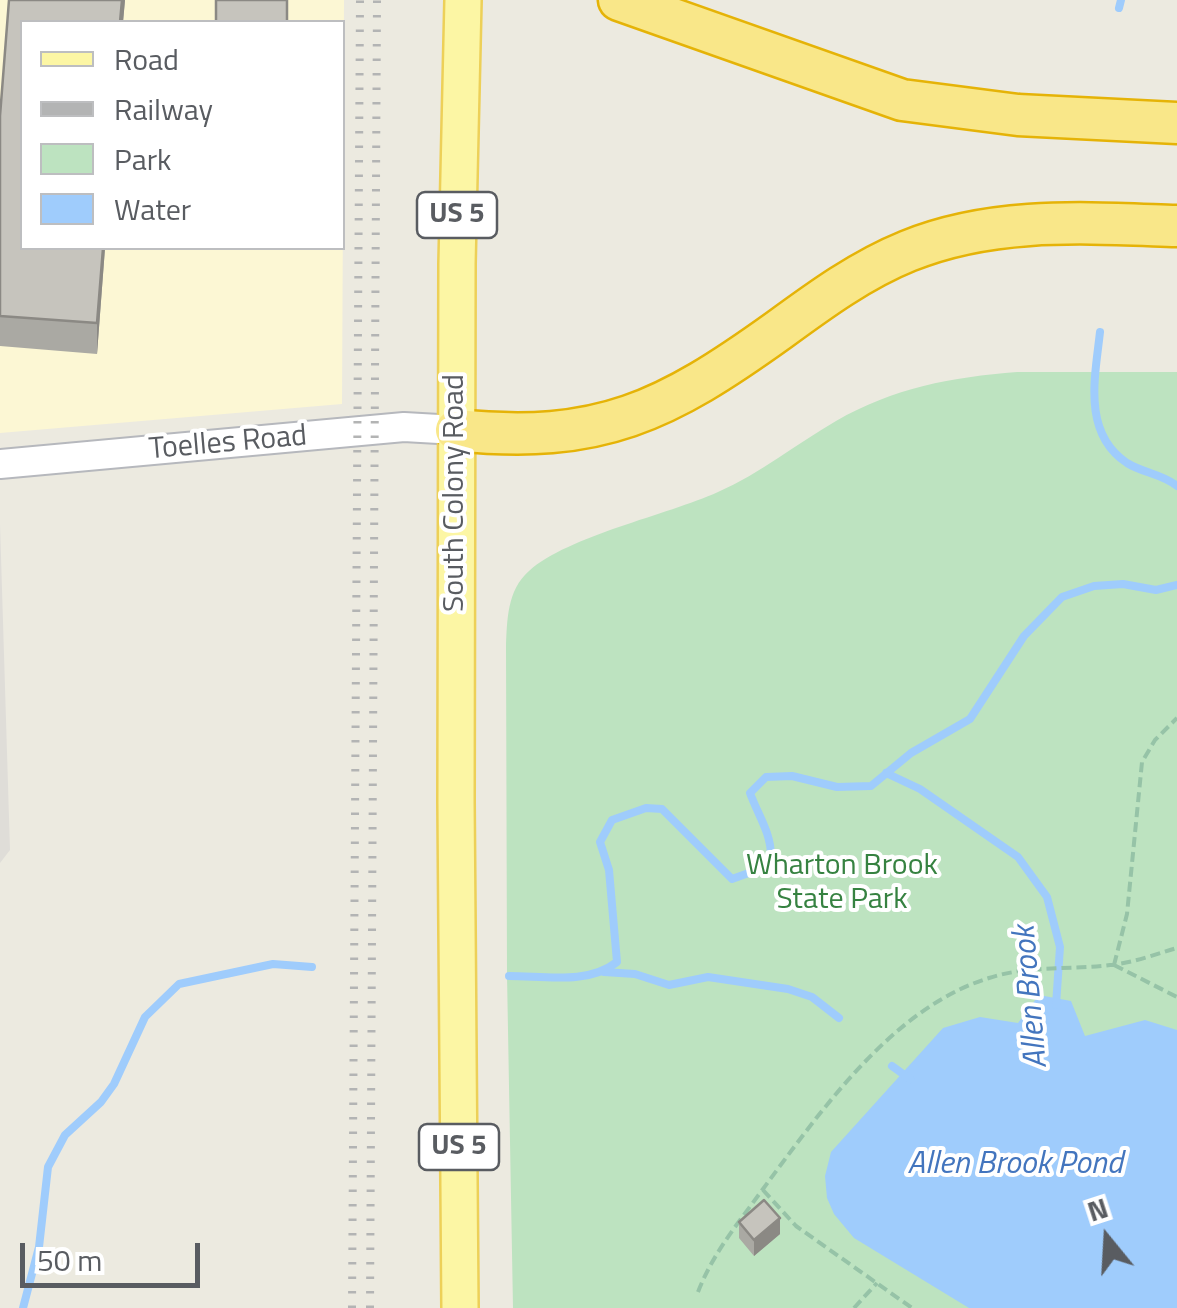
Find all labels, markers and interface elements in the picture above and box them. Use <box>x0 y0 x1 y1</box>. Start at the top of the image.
legend <box>20 20 345 250</box>
text: Road <box>114 36 179 82</box>
text: Railway <box>114 86 213 132</box>
text: Park <box>114 136 171 182</box>
text: Water <box>114 186 191 232</box>
road number: US 5 <box>417 192 497 238</box>
street label: South Colony Road <box>438 374 474 612</box>
street label: Toelles Road <box>147 419 309 469</box>
park label: Wharton Brook State Park <box>746 849 938 920</box>
water label: Allen Brook <box>1007 924 1057 1070</box>
road number: US 5 <box>419 1124 499 1170</box>
water label: Allen Brook Pond <box>907 1146 1123 1184</box>
text: N <box>1082 1186 1113 1232</box>
north arrow <box>1057 1188 1157 1288</box>
scale bar <box>25 1223 205 1285</box>
text: 50 m <box>37 1237 102 1283</box>

